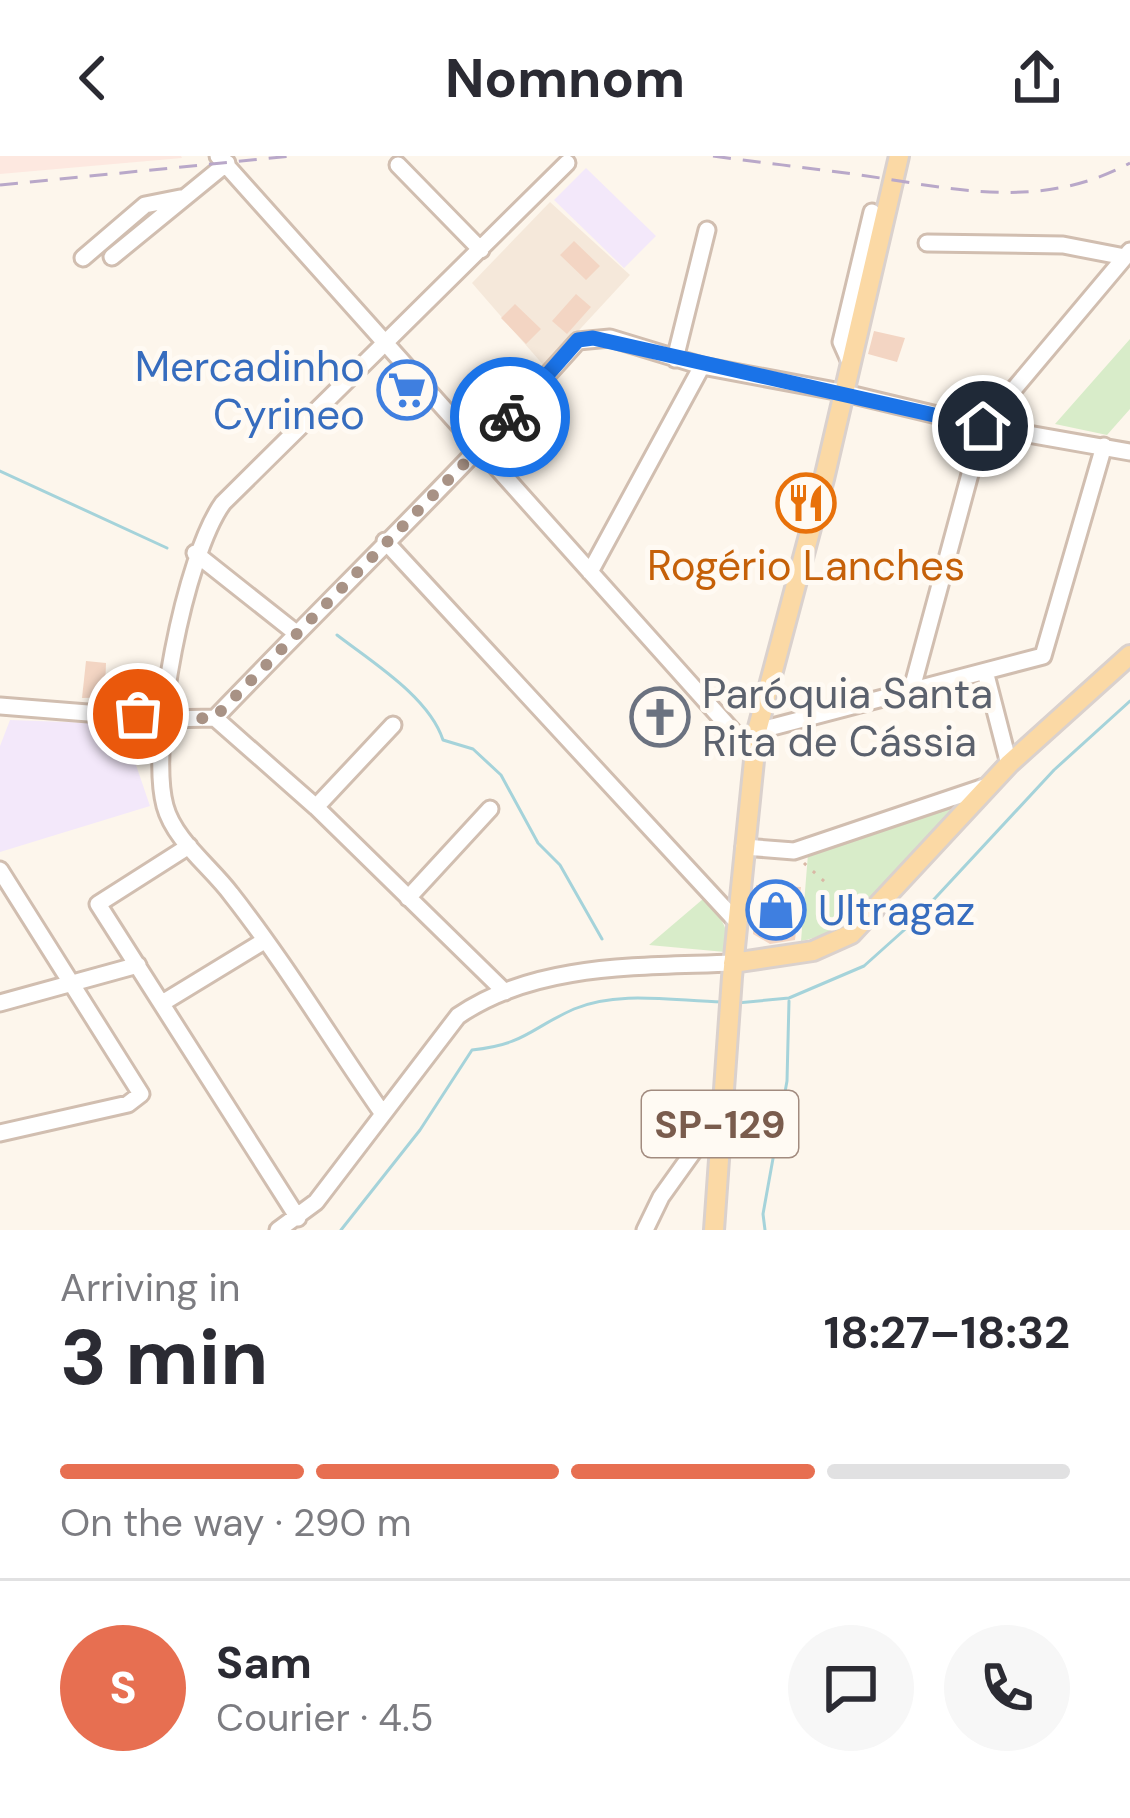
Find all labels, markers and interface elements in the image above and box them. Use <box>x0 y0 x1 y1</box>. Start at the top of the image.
text: Nomnom <box>445 43 685 114</box>
icon: back <box>60 45 126 111</box>
icon: share <box>1004 45 1070 111</box>
place label: Mercadinho Cyrineo <box>135 339 365 442</box>
courier <box>450 357 570 477</box>
supermarket icon: Mercadinho Cyrineo <box>376 359 438 421</box>
pin <box>932 375 1034 477</box>
icon: bike <box>477 384 543 450</box>
icon: home <box>950 393 1016 459</box>
restaurant icon: Rogério Lanches <box>775 472 837 534</box>
place label: Rogério Lanches <box>647 538 965 593</box>
pin <box>87 663 189 765</box>
place label: Paróquia Santa Rita de Cássia <box>702 666 993 769</box>
icon: bag <box>105 681 171 747</box>
church icon: Paróquia Santa Rita de Cássia <box>629 686 691 748</box>
shop icon: Ultragaz <box>745 879 807 941</box>
place label: Ultragaz <box>818 883 975 938</box>
road number: SP-129 <box>642 1091 798 1157</box>
text: Arriving in <box>60 1262 240 1313</box>
text: 18:27–18:32 <box>824 1303 1070 1362</box>
text: 3 min <box>60 1307 268 1408</box>
text: On the way · 290 m <box>60 1497 411 1548</box>
button: chat <box>788 1625 914 1751</box>
button: phone <box>944 1625 1070 1751</box>
text: Sam <box>216 1633 312 1692</box>
text: S <box>109 1658 137 1717</box>
text: Courier · 4.5 <box>216 1692 433 1743</box>

